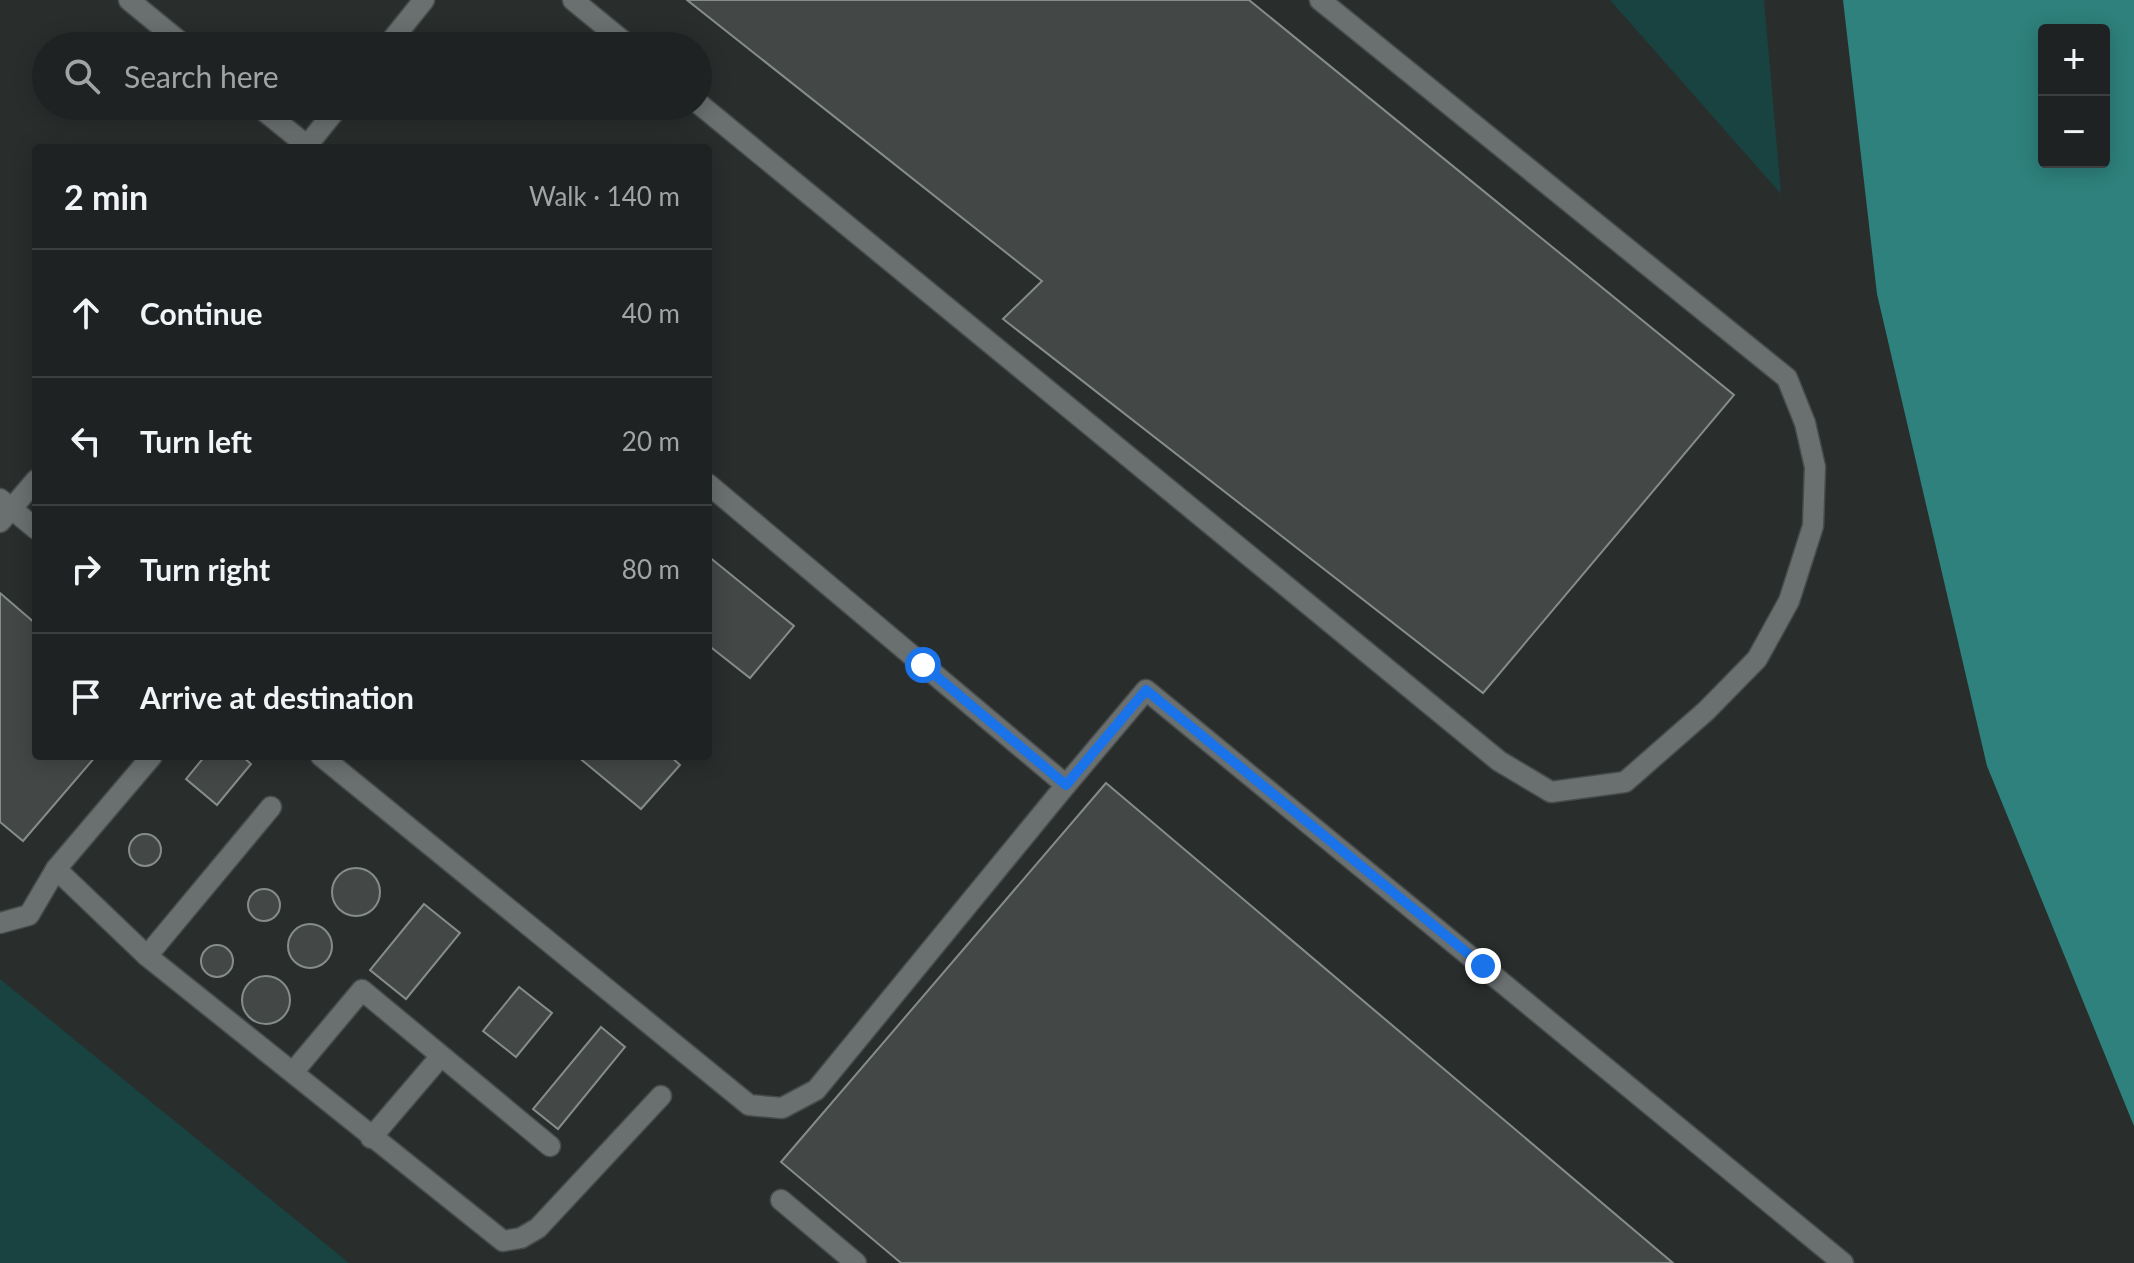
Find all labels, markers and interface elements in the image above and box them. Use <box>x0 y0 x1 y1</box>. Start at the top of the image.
map controls <box>2038 24 2110 168</box>
button: + <box>2038 24 2110 96</box>
search box <box>32 32 712 120</box>
icon: search <box>60 54 104 98</box>
text: Search here <box>124 58 279 94</box>
button: − <box>2038 96 2110 168</box>
text: 2 min <box>64 176 148 217</box>
text: Walk · 140 m <box>529 180 680 212</box>
icon: ahead <box>64 291 108 335</box>
text: Continue <box>140 295 263 331</box>
text: 40 m <box>622 297 680 329</box>
icon: left <box>64 419 108 463</box>
text: Turn left <box>140 423 252 459</box>
text: 20 m <box>622 425 680 457</box>
icon: right <box>64 547 108 591</box>
text: Turn right <box>140 551 270 587</box>
text: 80 m <box>622 553 680 585</box>
route start <box>905 647 941 683</box>
icon: arrive <box>64 675 108 719</box>
text: Arrive at destination <box>140 679 414 715</box>
route end <box>1465 948 1501 984</box>

